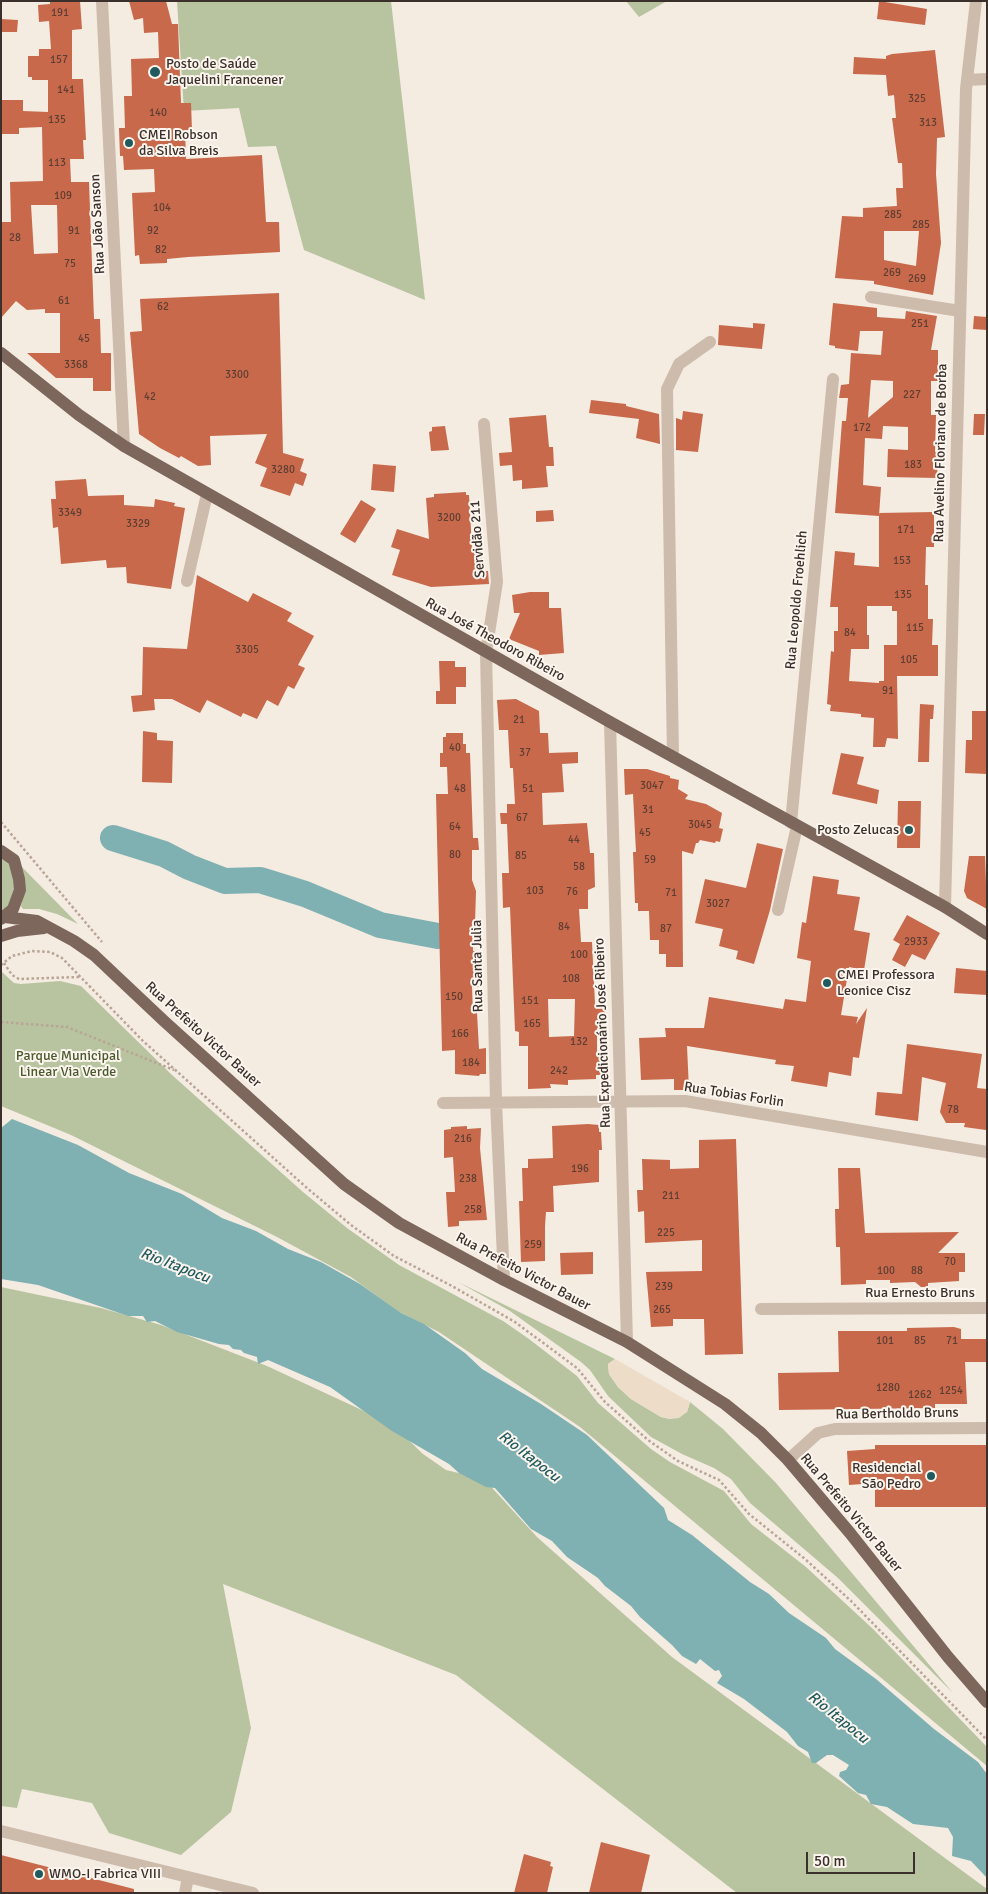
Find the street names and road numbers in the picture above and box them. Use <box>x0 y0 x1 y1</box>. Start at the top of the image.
street label: Rua João Sanson <box>87 173 109 275</box>
street label: Rua Avelino Floriano de Borba <box>931 363 951 543</box>
street label: Servidão 211 <box>467 500 489 578</box>
street label: Rua Leopoldo Froehlich <box>783 530 811 670</box>
street label: Rua José Theodoro Ribeiro <box>422 595 568 685</box>
street label: Rua Santa Julia <box>469 920 487 1012</box>
street label: Rua Expedicionário José Ribeiro <box>591 938 615 1128</box>
street label: Rua Prefeito Victor Bauer <box>142 979 264 1091</box>
street label: Rua Tobias Forlin <box>683 1079 785 1111</box>
street label: Rua Prefeito Victor Bauer <box>453 1229 593 1315</box>
street label: Rua Ernesto Bruns <box>865 1285 975 1301</box>
street label: Rua Bertholdo Bruns <box>835 1405 959 1423</box>
street label: Rua Prefeito Victor Bauer <box>796 1450 906 1576</box>

